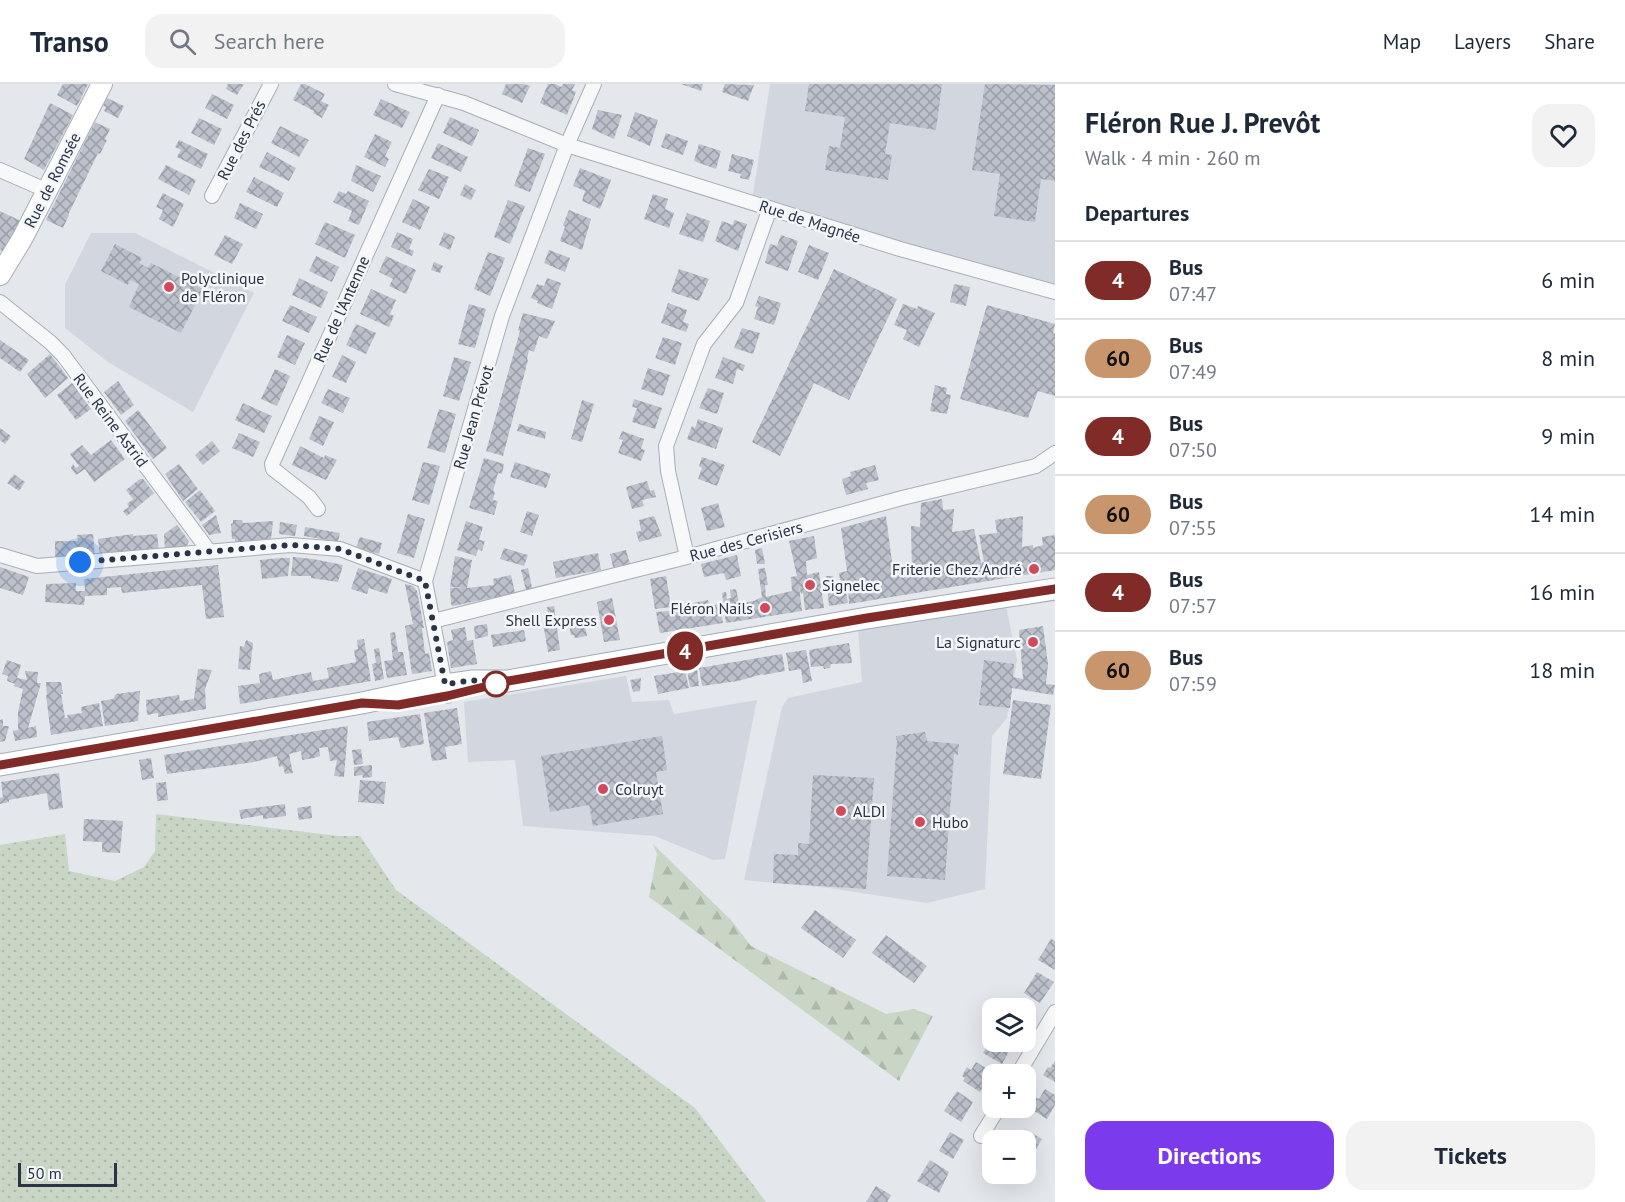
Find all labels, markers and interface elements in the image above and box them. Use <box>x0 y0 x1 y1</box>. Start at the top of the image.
search box <box>145 14 565 68</box>
text: Transo <box>30 23 109 60</box>
icon: search <box>166 25 199 58</box>
text: Search here <box>214 27 325 55</box>
text: Map <box>1383 28 1421 55</box>
text: Layers <box>1454 28 1511 55</box>
text: Share <box>1544 28 1595 55</box>
street label: Rue des Prés <box>212 97 270 183</box>
text: Fléron Rue J. Prevôt <box>1085 104 1320 141</box>
button: heart <box>1532 104 1595 167</box>
street label: Rue de Romsée <box>19 129 85 231</box>
text: Walk · 4 min · 260 m <box>1085 145 1261 171</box>
street label: Rue de Magnée <box>757 195 863 247</box>
text: Departures <box>1085 199 1189 227</box>
street label: Rue de l'Antenne <box>309 253 373 365</box>
text: Bus <box>1169 253 1203 281</box>
text: 6 min <box>1541 266 1595 294</box>
text: 4 <box>1112 267 1124 294</box>
place label: Polyclinique de Fléron <box>181 268 264 306</box>
marker: Polyclinique de Fléron <box>162 280 176 294</box>
text: 07:47 <box>1169 281 1217 307</box>
text: Bus <box>1169 331 1203 359</box>
text: 8 min <box>1541 344 1595 372</box>
text: 60 <box>1106 345 1130 372</box>
text: 07:49 <box>1169 359 1217 385</box>
street label: Rue Jean Prévot <box>449 362 498 471</box>
street label: Rue Reine Astrid <box>69 369 153 471</box>
text: Bus <box>1169 409 1203 437</box>
text: 9 min <box>1541 422 1595 450</box>
text: 4 <box>1112 423 1124 450</box>
text: 07:50 <box>1169 437 1217 463</box>
text: Bus <box>1169 487 1203 515</box>
text: 14 min <box>1529 500 1595 528</box>
text: 60 <box>1106 501 1130 528</box>
text: 07:55 <box>1169 515 1217 541</box>
street label: Rue des Cerisiers <box>687 516 805 566</box>
your location <box>65 547 95 577</box>
place label: Friterie Chez André <box>892 559 1022 579</box>
marker: Friterie Chez André <box>1027 562 1041 576</box>
text: Bus <box>1169 565 1203 593</box>
place label: Signelec <box>822 575 880 595</box>
marker: Signelec <box>803 578 817 592</box>
text: 16 min <box>1529 578 1595 606</box>
text: 4 <box>1112 579 1124 606</box>
text: 07:57 <box>1169 593 1217 619</box>
place label: Fléron Nails <box>670 598 753 618</box>
marker: Fléron Nails <box>758 601 772 615</box>
place label: Shell Express <box>505 610 597 630</box>
marker: Shell Express <box>602 613 616 627</box>
line badge: 4 <box>666 632 704 670</box>
place label: La Signaturc <box>936 632 1021 652</box>
marker: La Signaturc <box>1026 635 1040 649</box>
text: 4 <box>679 638 691 665</box>
text: Bus <box>1169 643 1203 671</box>
text: 18 min <box>1529 656 1595 684</box>
text: 60 <box>1106 657 1130 684</box>
unlabelled marker <box>483 671 509 697</box>
text: 07:59 <box>1169 671 1217 697</box>
place label: Colruyt <box>615 779 664 799</box>
marker: Colruyt <box>596 782 610 796</box>
place label: ALDI <box>853 801 886 821</box>
marker: ALDI <box>834 804 848 818</box>
place label: Hubo <box>932 812 969 832</box>
marker: Hubo <box>913 815 927 829</box>
map controls <box>982 998 1036 1184</box>
button: layers <box>982 998 1036 1052</box>
button: + <box>982 1064 1036 1118</box>
button: Directions <box>1085 1121 1334 1190</box>
button: Tickets <box>1346 1121 1595 1190</box>
button: − <box>982 1130 1036 1184</box>
scale bar <box>18 1160 117 1188</box>
text: 50 m <box>27 1163 62 1183</box>

